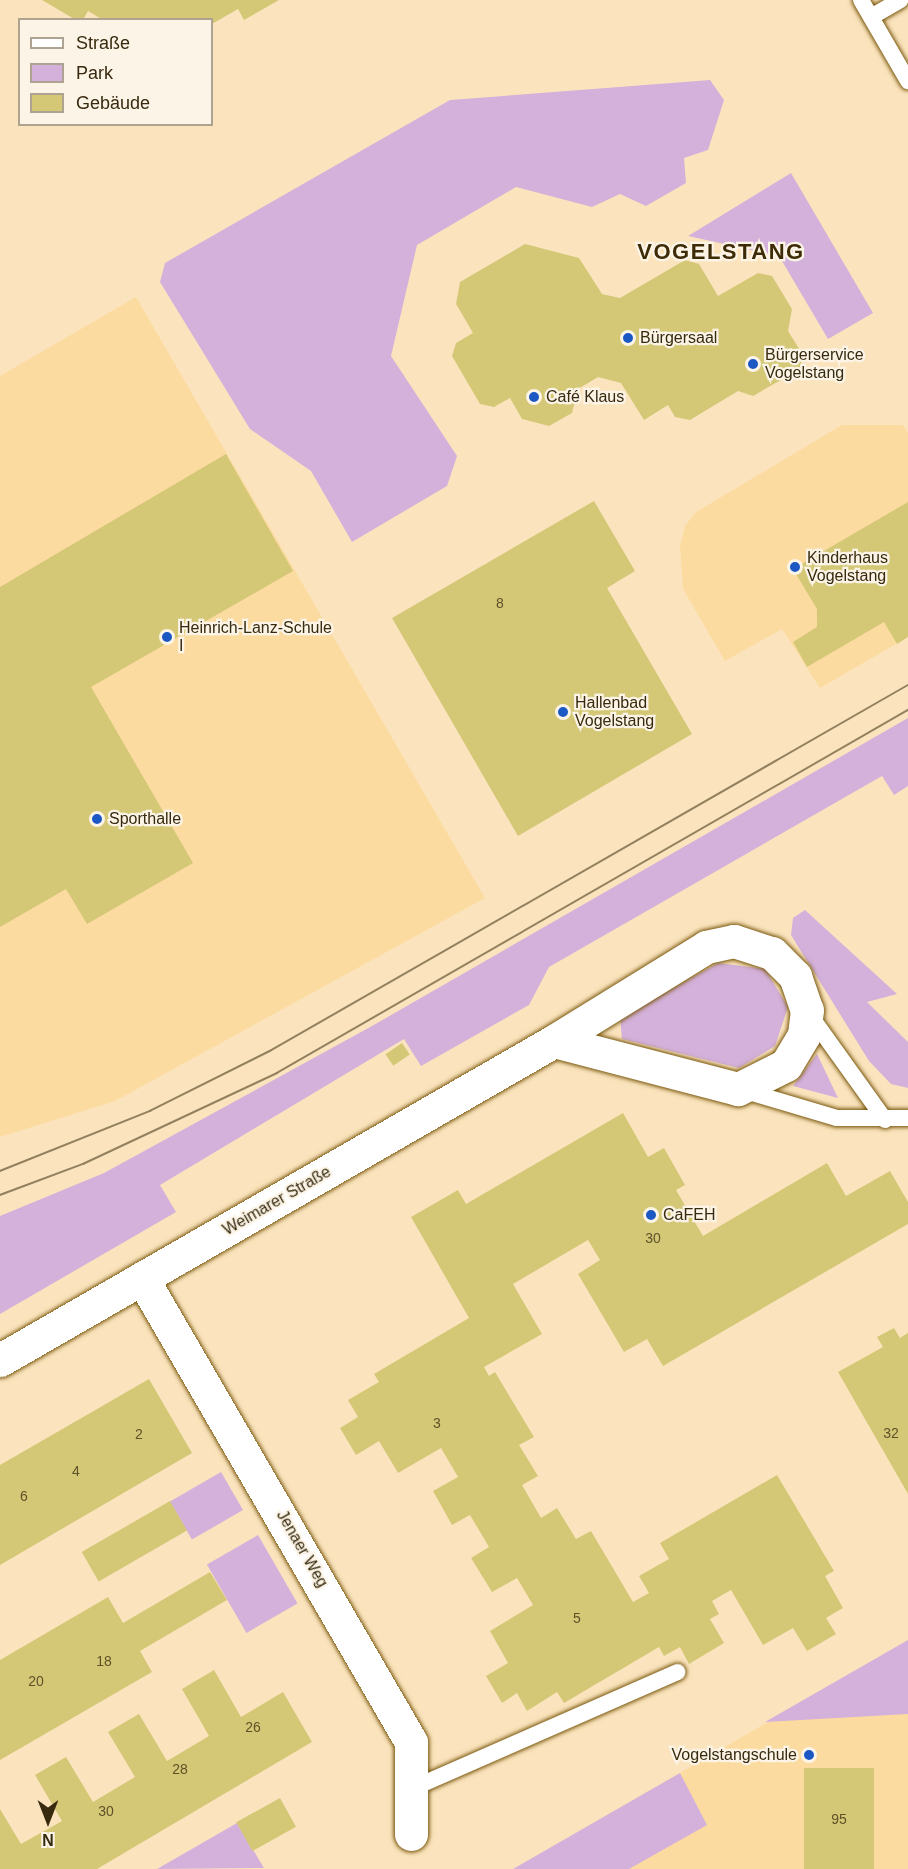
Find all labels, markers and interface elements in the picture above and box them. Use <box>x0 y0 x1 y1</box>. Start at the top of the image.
legend <box>18 18 213 126</box>
text: Straße <box>76 33 130 53</box>
text: Park <box>76 63 113 83</box>
text: Gebäude <box>76 93 150 113</box>
district label: VOGELSTANG <box>637 239 805 265</box>
place label: Bürgersaal <box>640 328 717 348</box>
marker: Bürgersaal <box>621 331 635 345</box>
place label: Bürgerservice Vogelstang <box>765 345 864 383</box>
marker: Bürgerservice Vogelstang <box>746 357 760 371</box>
place label: Café Klaus <box>546 387 624 407</box>
marker: Café Klaus <box>527 390 541 404</box>
place label: Kinderhaus Vogelstang <box>807 548 888 586</box>
marker: Kinderhaus Vogelstang <box>788 560 802 574</box>
house number: 8 <box>496 595 504 611</box>
place label: Heinrich-Lanz-Schule I <box>179 618 332 656</box>
marker: Heinrich-Lanz-Schule I <box>160 630 174 644</box>
place label: Hallenbad Vogelstang <box>575 693 654 731</box>
marker: Hallenbad Vogelstang <box>556 705 570 719</box>
place label: Sporthalle <box>109 809 181 829</box>
marker: Sporthalle <box>90 812 104 826</box>
street label: Weimarer Straße <box>220 1162 334 1240</box>
place label: CaFEH <box>663 1205 715 1225</box>
marker: CaFEH <box>644 1208 658 1222</box>
house number: 30 <box>645 1230 661 1246</box>
house number: 3 <box>433 1415 441 1431</box>
house number: 32 <box>883 1425 899 1441</box>
house number: 2 <box>135 1426 143 1442</box>
house number: 4 <box>72 1463 80 1479</box>
house number: 6 <box>20 1488 28 1504</box>
street label: Jenaer Weg <box>272 1507 332 1591</box>
house number: 5 <box>573 1610 581 1626</box>
house number: 18 <box>96 1653 112 1669</box>
house number: 20 <box>28 1673 44 1689</box>
house number: 26 <box>245 1719 261 1735</box>
place label: Vogelstangschule <box>672 1745 797 1765</box>
marker: Vogelstangschule <box>802 1748 816 1762</box>
house number: 28 <box>172 1761 188 1777</box>
north arrow <box>18 1791 78 1851</box>
house number: 30 <box>98 1803 114 1819</box>
house number: 95 <box>831 1811 847 1827</box>
text: N <box>42 1831 54 1848</box>

